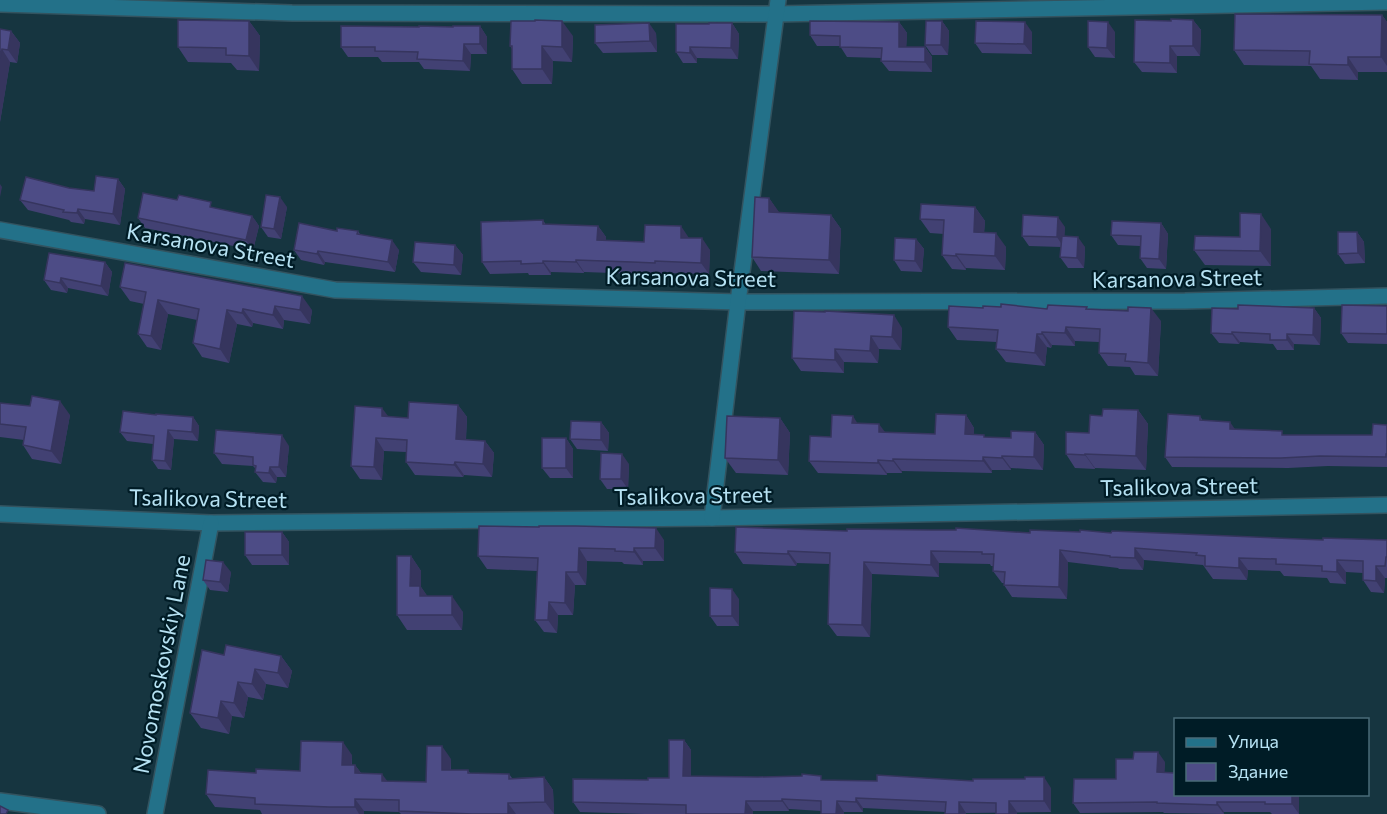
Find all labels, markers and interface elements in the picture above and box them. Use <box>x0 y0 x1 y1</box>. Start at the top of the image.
street label: Karsanova Street <box>125 217 297 273</box>
street label: Karsanova Street <box>606 262 776 292</box>
street label: Karsanova Street <box>1092 263 1262 293</box>
street label: Tsalikova Street <box>1100 471 1258 501</box>
street label: Tsalikova Street <box>614 480 772 510</box>
street label: Tsalikova Street <box>129 483 287 513</box>
street label: Novomoskovskiy Lane <box>127 552 195 776</box>
legend <box>1174 718 1369 796</box>
text: Улица <box>1228 730 1279 752</box>
text: Здание <box>1228 760 1288 782</box>

